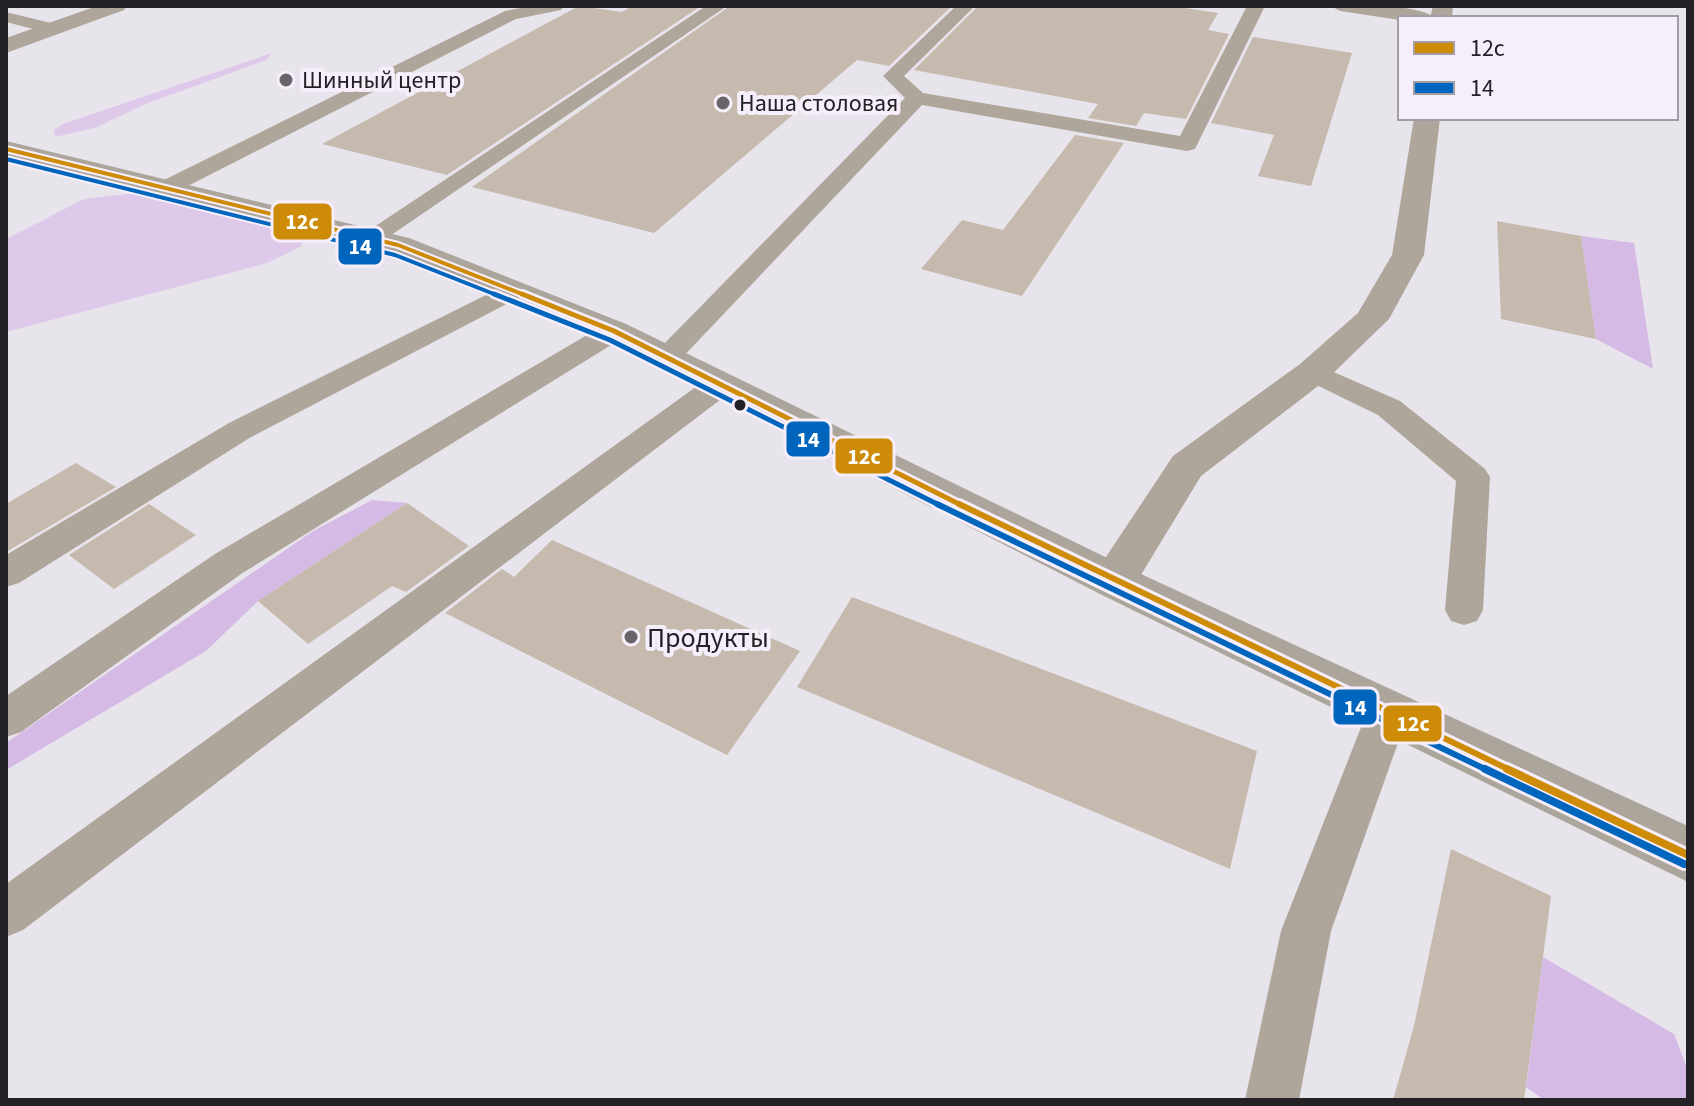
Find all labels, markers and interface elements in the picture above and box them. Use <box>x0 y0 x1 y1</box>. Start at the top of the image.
legend <box>1398 16 1678 120</box>
text: 12с <box>1470 31 1505 66</box>
place label: Шинный центр <box>302 63 461 98</box>
marker: Шинный центр <box>277 71 295 89</box>
text: 14 <box>1470 71 1494 106</box>
place label: Наша столовая <box>739 86 898 121</box>
marker: Наша столовая <box>714 94 732 112</box>
line badge: 12с <box>272 202 333 241</box>
text: 12с <box>285 206 319 238</box>
line badge: 14 <box>337 227 383 266</box>
text: 14 <box>348 231 372 263</box>
unlabelled marker <box>732 397 748 413</box>
line badge: 14 <box>785 420 831 458</box>
text: 14 <box>796 424 820 456</box>
line badge: 12с <box>834 437 894 475</box>
text: 12с <box>847 441 881 473</box>
place label: Продукты <box>647 618 769 658</box>
marker: Продукты <box>622 628 640 646</box>
line badge: 14 <box>1332 688 1378 726</box>
text: 14 <box>1343 692 1367 724</box>
line badge: 12с <box>1382 704 1443 743</box>
text: 12с <box>1396 708 1430 740</box>

